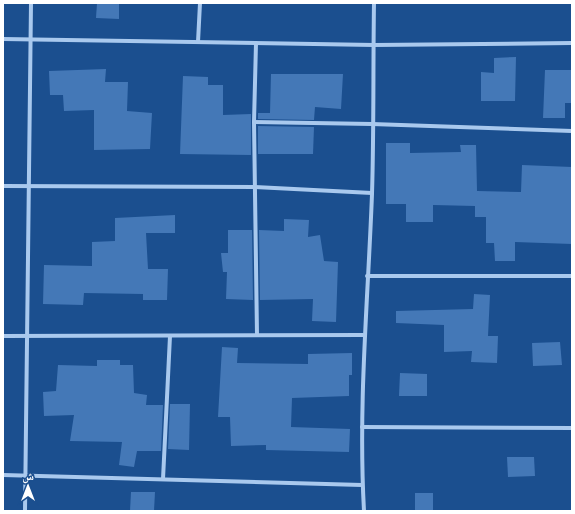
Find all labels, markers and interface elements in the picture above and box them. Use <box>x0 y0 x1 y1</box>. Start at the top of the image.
north arrow <box>8 466 48 506</box>
text: ش <box>22 470 34 484</box>

